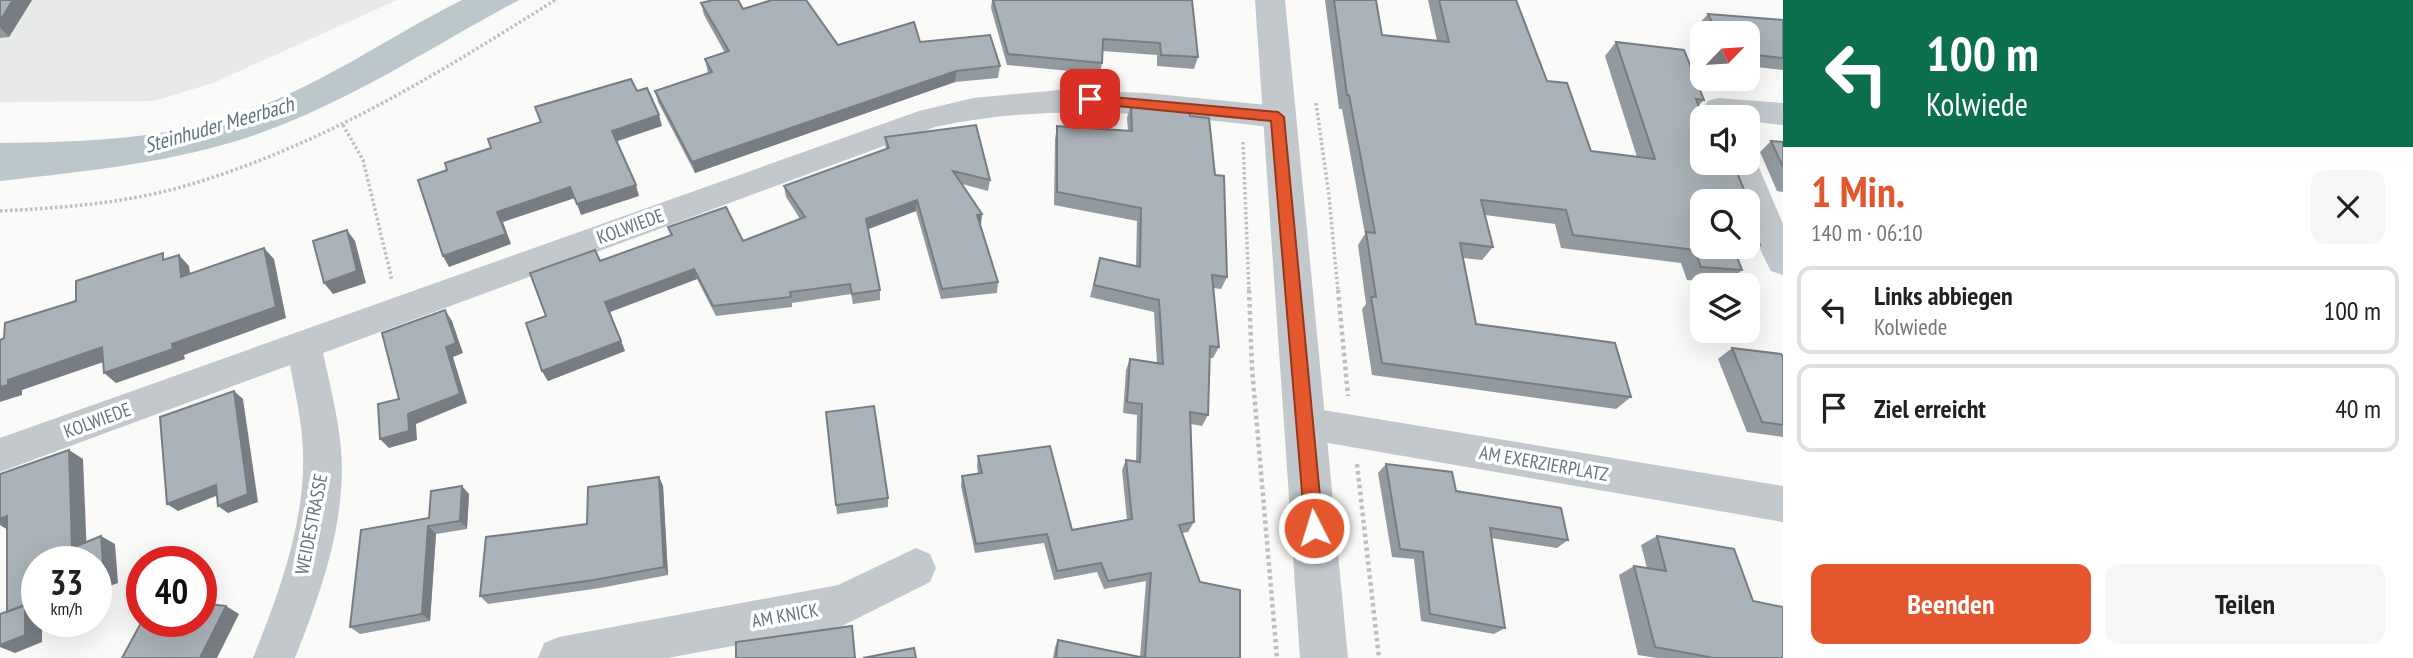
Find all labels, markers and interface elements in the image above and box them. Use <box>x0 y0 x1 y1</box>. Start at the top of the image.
north arrow <box>1690 21 1760 91</box>
map controls <box>1690 21 1760 343</box>
text: 100 m <box>1926 21 2039 85</box>
icon: left <box>1811 28 1902 119</box>
pin <box>1060 69 1120 129</box>
icon: arrive <box>1071 80 1109 118</box>
text: Kolwiede <box>1926 83 2028 125</box>
water label: Steinhuder Meerbach <box>141 90 298 159</box>
button: sound <box>1690 105 1760 175</box>
text: 1 Min. <box>1811 164 1905 219</box>
button: close <box>2311 170 2385 244</box>
button: search <box>1690 189 1760 259</box>
street label: KOLWIEDE <box>593 203 667 249</box>
text: 140 m · 06:10 <box>1811 218 1923 247</box>
button: layers <box>1690 273 1760 343</box>
text: Links abbiegen <box>1874 279 2013 312</box>
icon: left <box>1815 291 1853 329</box>
text: 100 m <box>2323 294 2381 327</box>
text: Kolwiede <box>1874 312 1947 341</box>
icon: arrive <box>1815 389 1853 427</box>
text: Ziel erreicht <box>1874 392 1986 425</box>
text: 40 m <box>2335 392 2381 425</box>
street label: KOLWIEDE <box>60 397 134 443</box>
street label: AM EXERZIERPLATZ <box>1478 440 1610 486</box>
street label: WEIDESTRASSE <box>289 472 333 576</box>
position arrow <box>1277 491 1351 565</box>
speed limit sign: 40 <box>126 546 217 637</box>
text: 33 <box>50 559 83 605</box>
button: Beenden <box>1811 564 2091 644</box>
button: Teilen <box>2105 564 2385 644</box>
text: km/h <box>51 597 82 620</box>
street label: AM KNICK <box>750 597 820 633</box>

